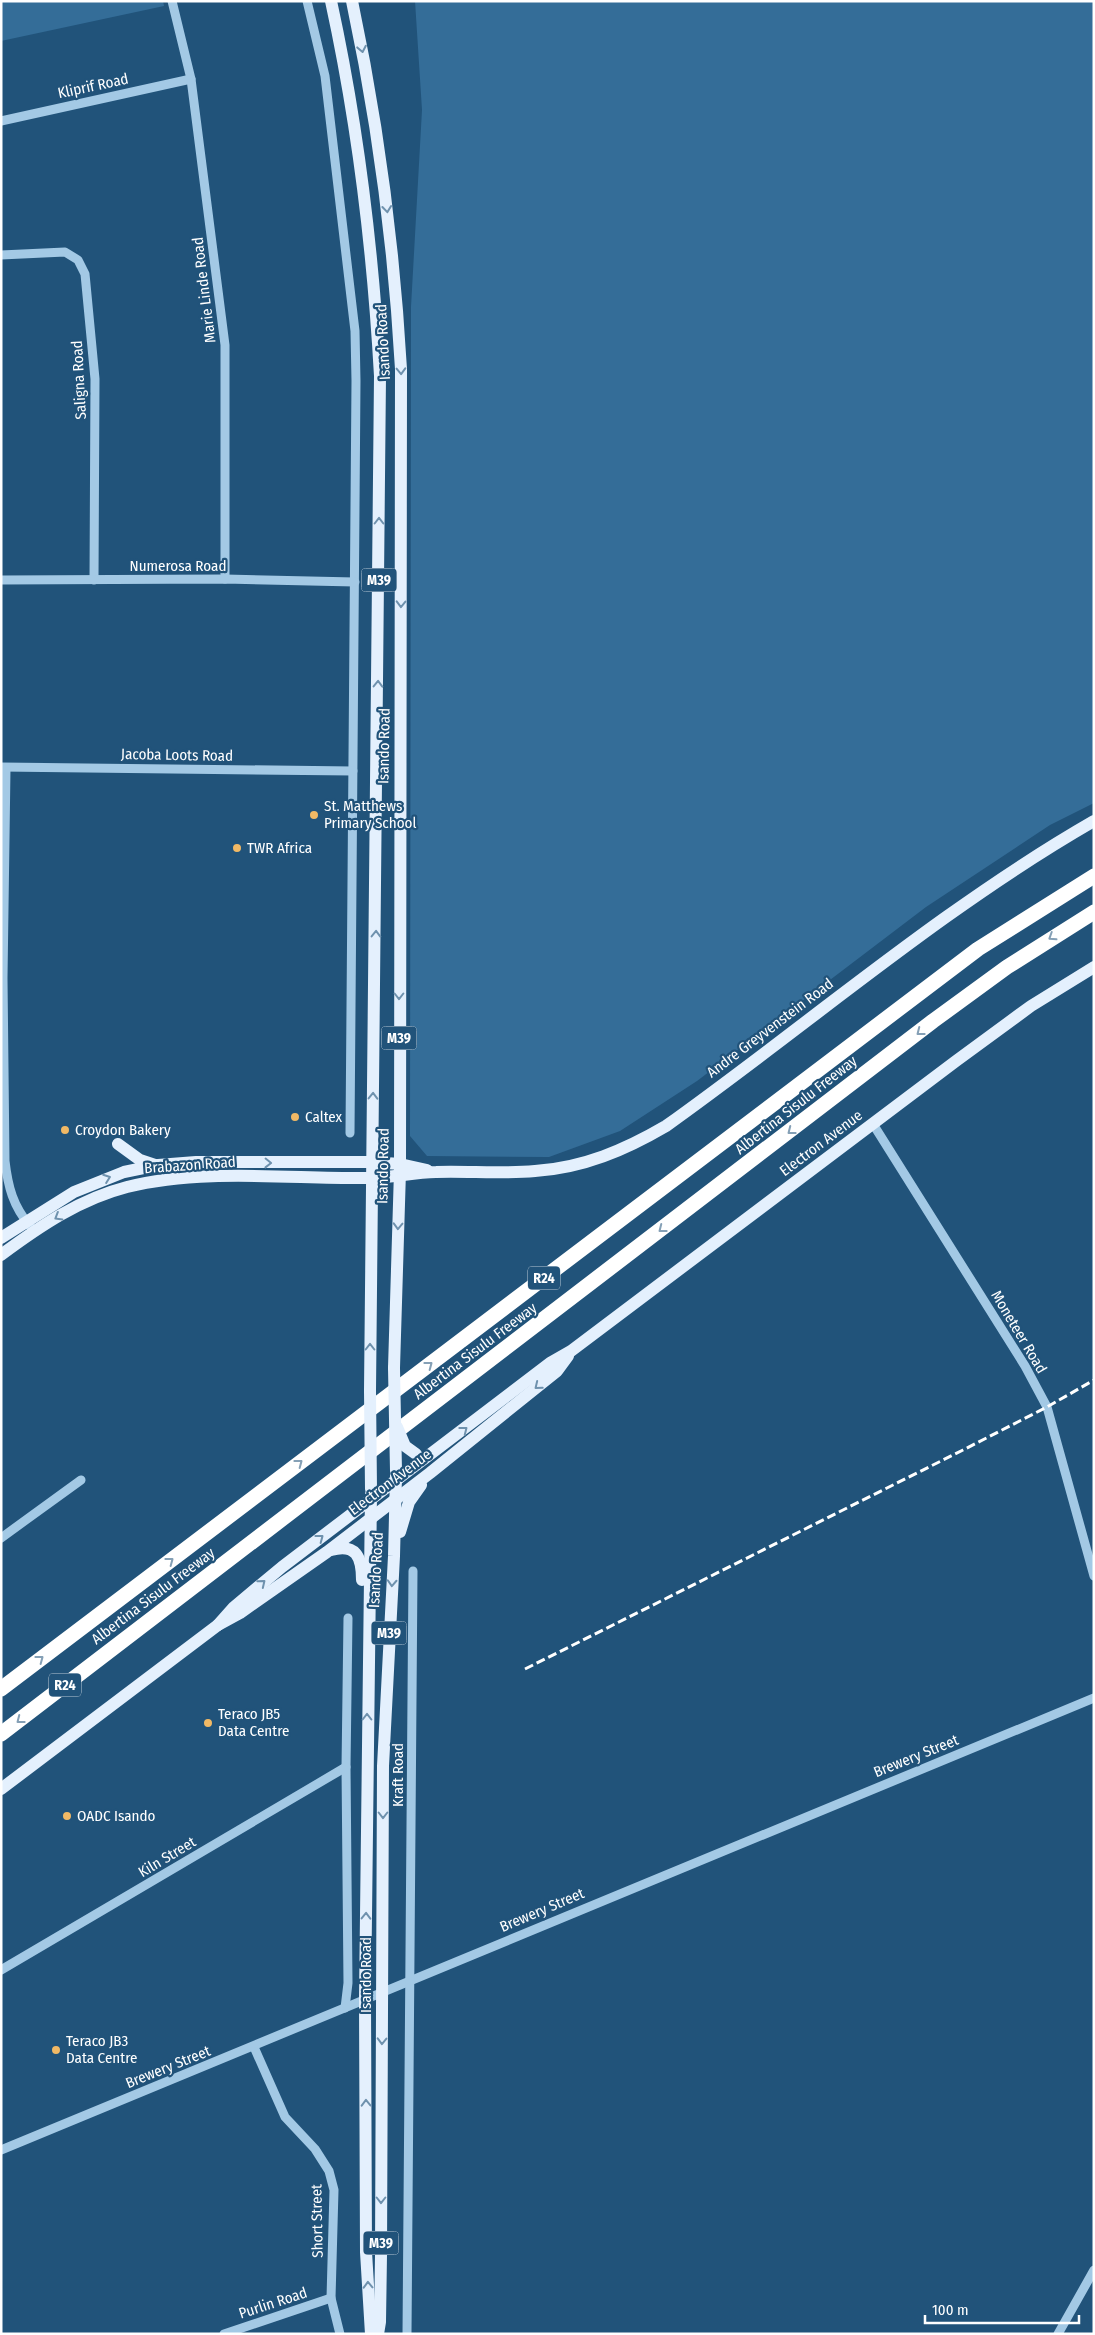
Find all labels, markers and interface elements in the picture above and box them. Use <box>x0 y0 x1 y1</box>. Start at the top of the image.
one-way arrow <box>356 45 366 53</box>
street label: Kliprif Road <box>56 70 130 102</box>
one-way arrow <box>381 206 392 214</box>
street label: Marie Linde Road <box>189 236 219 344</box>
street label: Isando Road <box>372 304 394 380</box>
street label: Saligna Road <box>68 340 90 420</box>
one-way arrow <box>396 368 406 376</box>
one-way arrow <box>374 517 384 524</box>
street label: Numerosa Road <box>130 557 226 575</box>
road number: M39 <box>362 568 396 592</box>
one-way arrow <box>396 600 406 608</box>
one-way arrow <box>373 679 383 687</box>
street label: Isando Road <box>374 708 394 784</box>
street label: Jacoba Loots Road <box>121 745 233 765</box>
place label: St. Matthews Primary School <box>324 797 416 832</box>
marker: St. Matthews Primary School <box>308 809 320 821</box>
place label: TWR Africa <box>247 839 312 857</box>
marker: TWR Africa <box>231 842 243 854</box>
one-way arrow <box>371 929 381 937</box>
one-way arrow <box>1048 931 1058 940</box>
street label: Andre Greyvenstein Road <box>703 975 837 1081</box>
one-way arrow <box>394 992 404 1000</box>
road number: M39 <box>382 1026 416 1050</box>
one-way arrow <box>917 1026 926 1034</box>
street label: Albertina Sisulu Freeway <box>731 1052 861 1158</box>
one-way arrow <box>368 1092 378 1100</box>
street label: Electron Avenue <box>776 1106 866 1180</box>
place label: Caltex <box>305 1108 343 1126</box>
marker: Caltex <box>289 1111 301 1123</box>
place label: Croydon Bakery <box>75 1121 171 1139</box>
marker: Croydon Bakery <box>59 1124 71 1136</box>
one-way arrow <box>788 1125 797 1133</box>
street label: Isando Road <box>373 1128 393 1204</box>
street label: Brabazon Road <box>144 1153 236 1177</box>
one-way arrow <box>264 1158 272 1168</box>
one-way arrow <box>102 1174 111 1184</box>
one-way arrow <box>54 1210 63 1220</box>
one-way arrow <box>393 1222 403 1230</box>
one-way arrow <box>659 1224 668 1232</box>
road number: R24 <box>528 1266 560 1290</box>
street label: Moneteer Road <box>987 1287 1051 1377</box>
street label: Albertina Sisulu Freeway <box>410 1299 541 1403</box>
one-way arrow <box>365 1342 375 1350</box>
one-way arrow <box>423 1362 433 1371</box>
one-way arrow <box>534 1381 543 1390</box>
one-way arrow <box>458 1427 467 1435</box>
street label: Electron Avenue <box>345 1445 435 1519</box>
one-way arrow <box>293 1460 303 1469</box>
street label: Isando Road <box>365 1532 387 1608</box>
one-way arrow <box>314 1535 323 1543</box>
street label: Albertina Sisulu Freeway <box>88 1544 219 1648</box>
one-way arrow <box>164 1558 174 1567</box>
one-way arrow <box>387 1579 398 1587</box>
one-way arrow <box>256 1581 265 1589</box>
road number: M39 <box>372 1622 406 1645</box>
one-way arrow <box>34 1656 44 1665</box>
road number: R24 <box>49 1674 81 1696</box>
place label: Teraco JB5 Data Centre <box>218 1705 289 1740</box>
one-way arrow <box>362 1713 372 1721</box>
one-way arrow <box>17 1714 26 1722</box>
marker: Teraco JB5 Data Centre <box>202 1717 214 1729</box>
street label: Brewery Street <box>871 1731 961 1781</box>
street label: Kraft Road <box>389 1743 407 1807</box>
place label: OADC Isando <box>77 1807 156 1825</box>
marker: OADC Isando <box>61 1810 73 1822</box>
one-way arrow <box>378 1812 388 1819</box>
street label: Kiln Street <box>135 1833 199 1881</box>
street label: Brewery Street <box>497 1884 587 1936</box>
one-way arrow <box>361 1912 371 1920</box>
street label: Isando Road <box>357 1937 375 2013</box>
place label: Teraco JB3 Data Centre <box>66 2032 137 2067</box>
one-way arrow <box>377 2038 387 2045</box>
street label: Brewery Street <box>123 2042 213 2092</box>
marker: Teraco JB3 Data Centre <box>50 2044 62 2056</box>
one-way arrow <box>361 2098 371 2106</box>
street label: Short Street <box>307 2184 327 2258</box>
one-way arrow <box>376 2196 386 2204</box>
road number: M39 <box>364 2232 398 2254</box>
one-way arrow <box>362 2281 373 2289</box>
street label: Purlin Road <box>237 2283 309 2323</box>
scale bar <box>925 2292 1079 2324</box>
text: 100 m <box>932 2301 969 2319</box>

